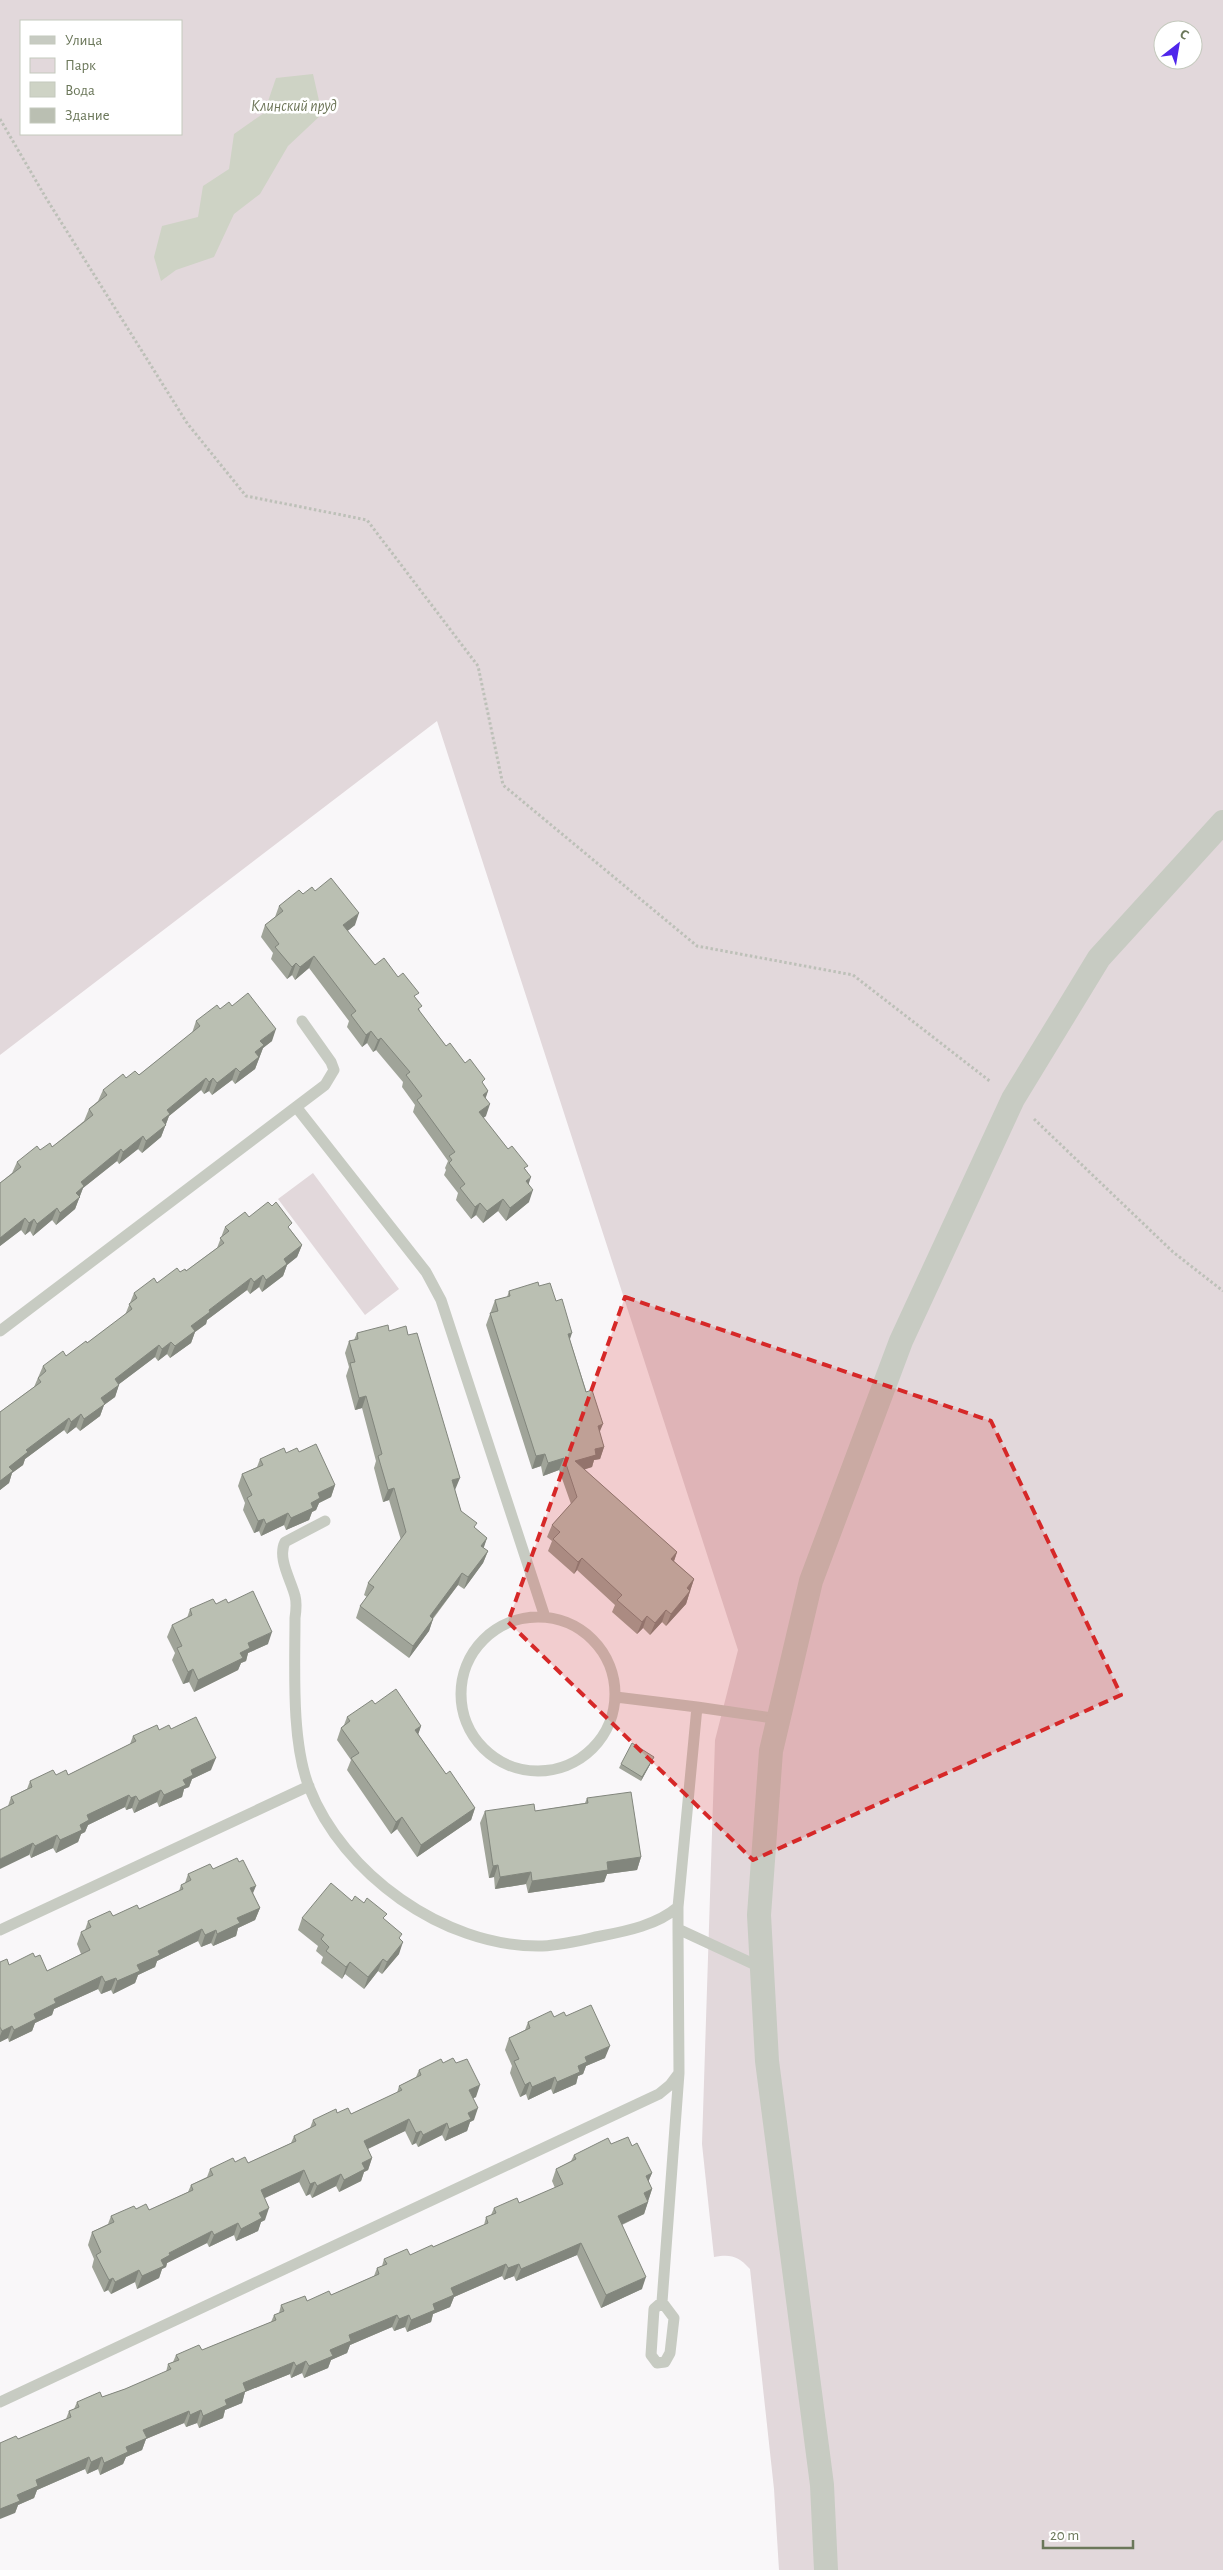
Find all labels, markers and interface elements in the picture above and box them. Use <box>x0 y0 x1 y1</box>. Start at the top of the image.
legend <box>20 20 182 135</box>
north arrow <box>1153 20 1203 70</box>
text: С <box>1177 27 1191 43</box>
text: Улица <box>65 33 102 48</box>
text: Парк <box>65 58 96 73</box>
text: Вода <box>65 83 95 98</box>
water label: Клинский пруд <box>251 98 337 115</box>
text: Здание <box>65 108 110 123</box>
scale bar <box>1043 2518 1133 2550</box>
text: 20 m <box>1050 2528 1079 2543</box>

